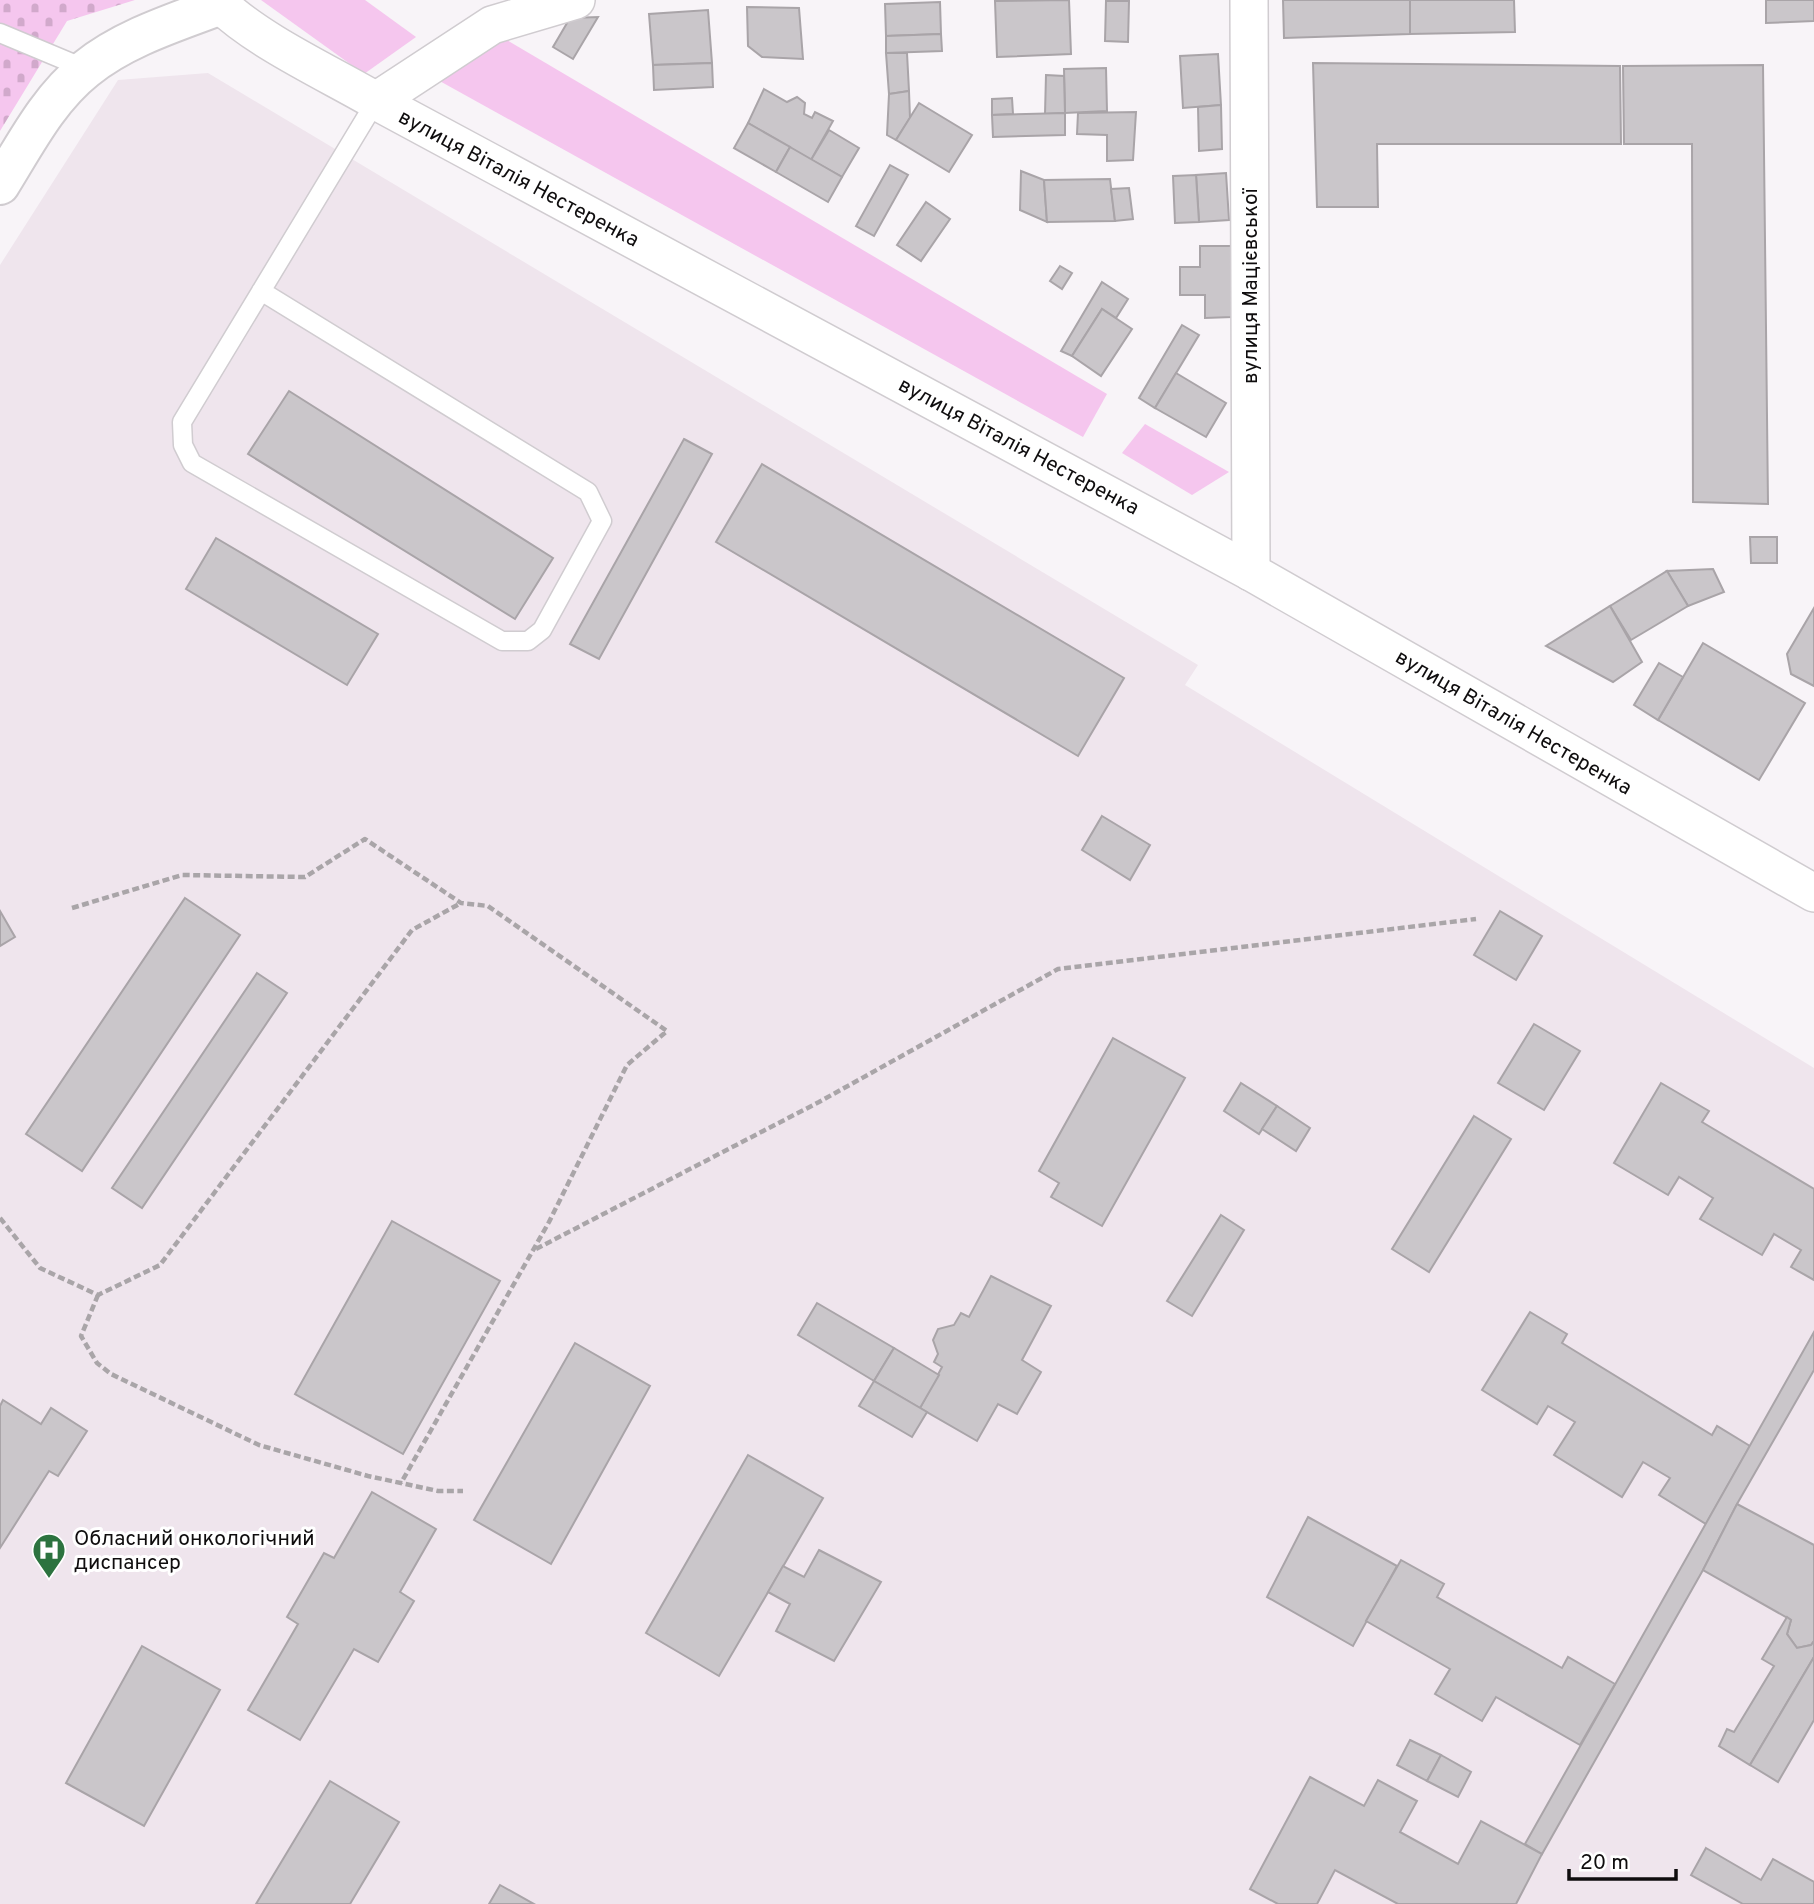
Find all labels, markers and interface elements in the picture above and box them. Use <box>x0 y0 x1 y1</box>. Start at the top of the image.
street label: вулиця Віталія Нестеренка <box>393 104 643 254</box>
street label: вулиця Мацієвської <box>1238 187 1265 384</box>
street label: вулиця Віталія Нестеренка <box>893 372 1143 522</box>
street label: вулиця Віталія Нестеренка <box>1390 644 1636 802</box>
place label: Обласний онкологічний диспансер <box>74 1526 315 1577</box>
hospital icon: Обласний онкологічний диспансер <box>30 1531 68 1580</box>
scale bar <box>1569 1838 1676 1882</box>
text: 20 m <box>1580 1850 1629 1877</box>

